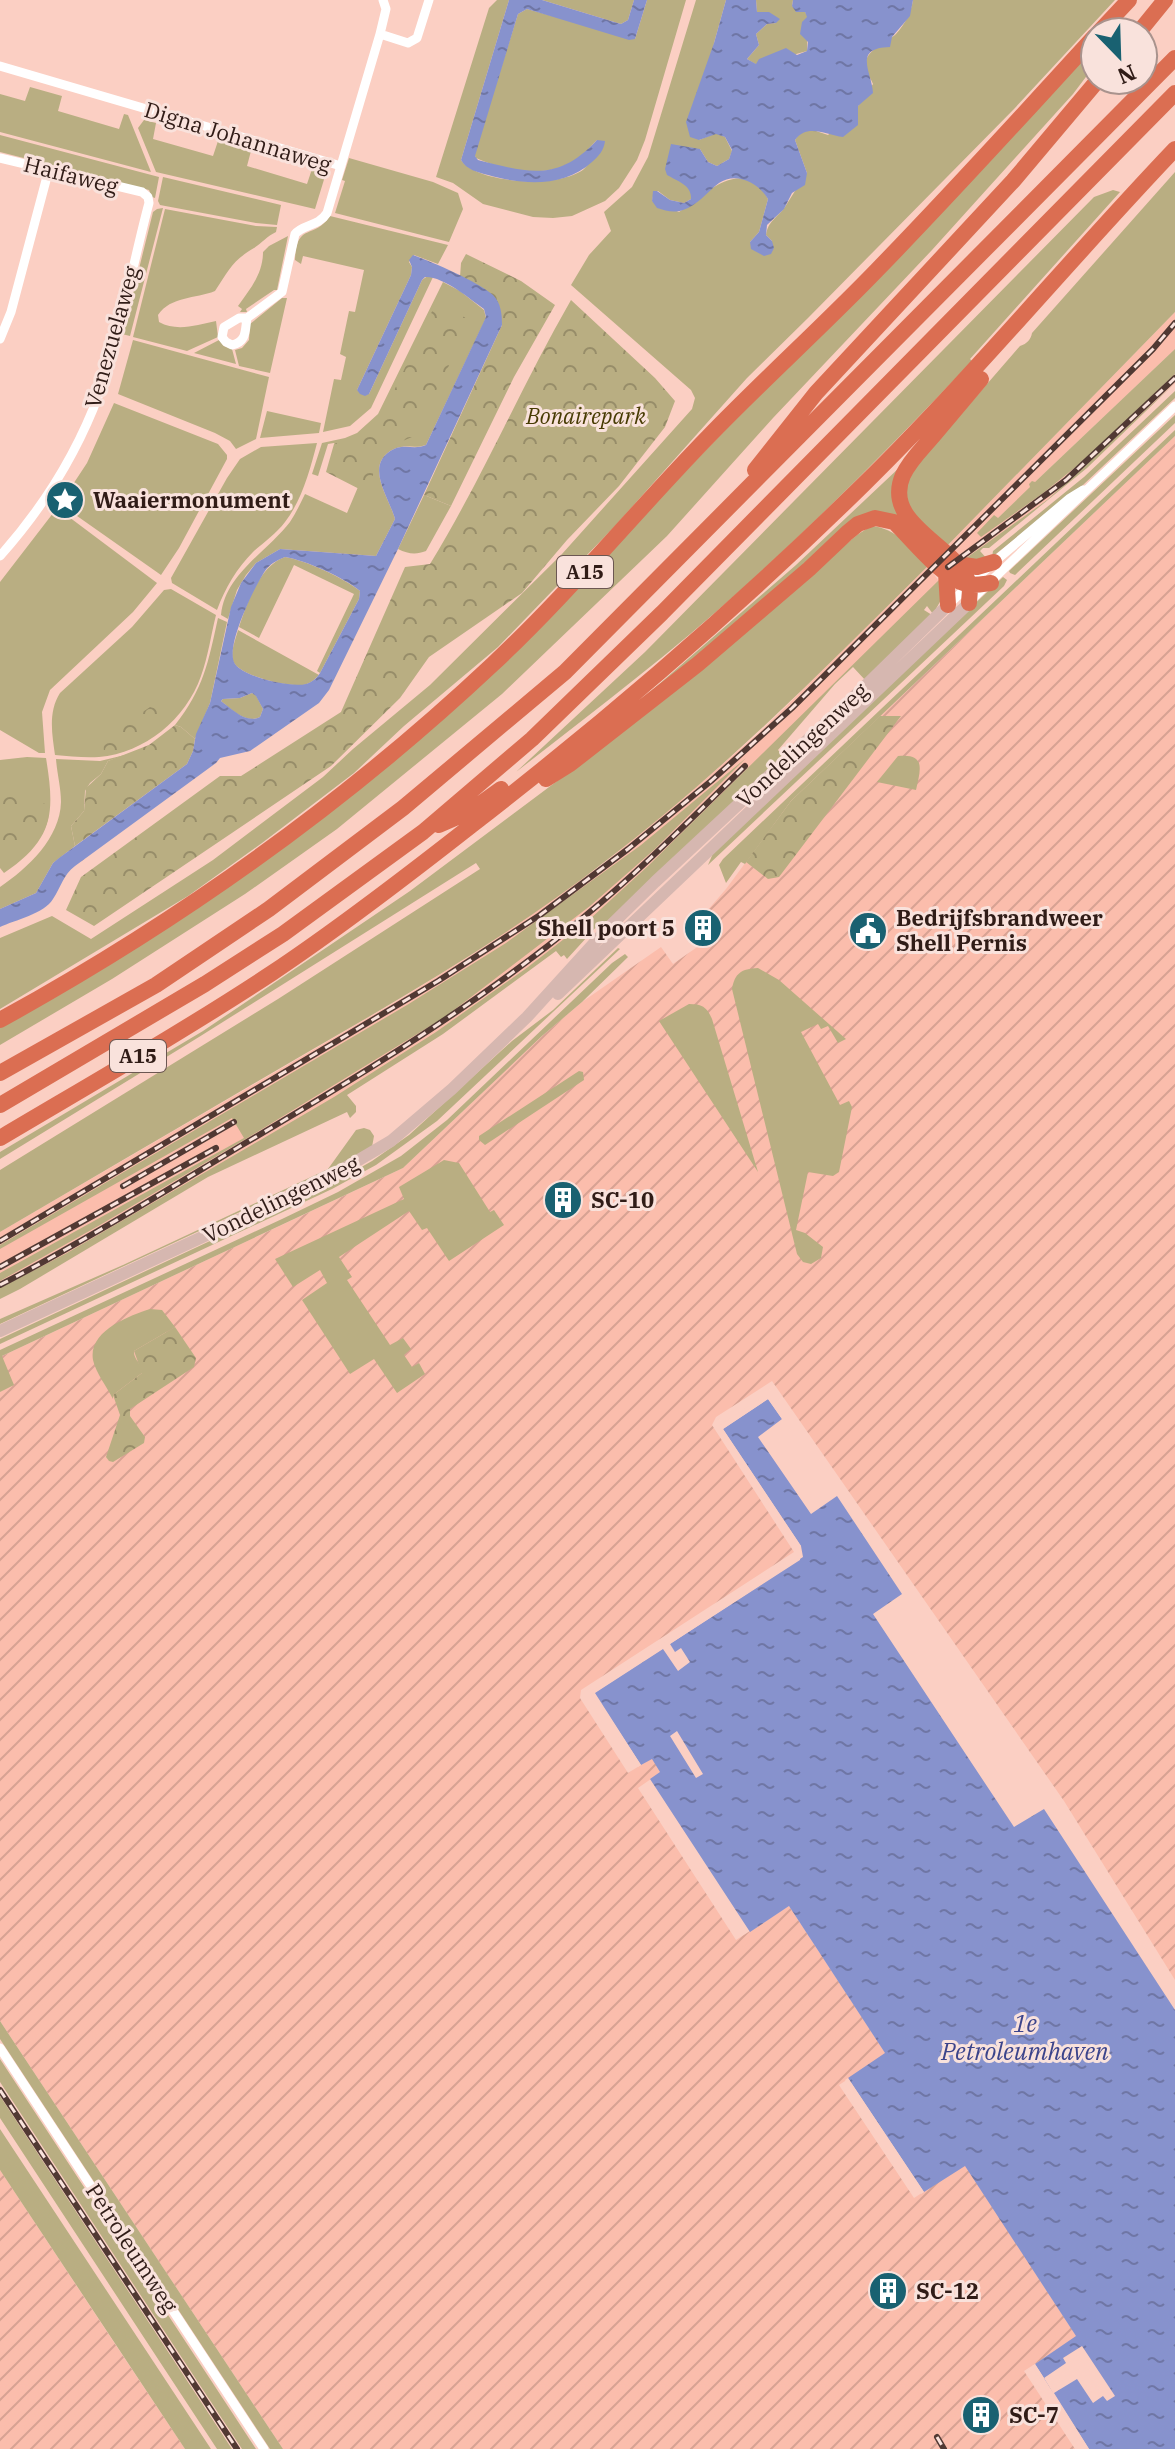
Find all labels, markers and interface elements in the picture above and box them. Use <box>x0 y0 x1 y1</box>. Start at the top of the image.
north arrow <box>1079 16 1159 96</box>
text: N <box>1113 58 1141 92</box>
street label: Digna Johannaweg <box>141 94 335 179</box>
street label: Haifaweg <box>21 149 121 200</box>
street label: Venezuelaweg <box>77 262 146 411</box>
park label: Bonairepark <box>525 401 646 430</box>
place icon: Waaiermonument <box>44 479 86 521</box>
place label: Waaiermonument <box>93 485 290 514</box>
road number: A15 <box>557 556 613 588</box>
street label: Vondelingenweg <box>729 676 874 813</box>
place label: Bedrijfsbrandweer Shell Pernis <box>896 903 1103 957</box>
building icon: Shell poort 5 <box>682 907 724 949</box>
public building icon: Bedrijfsbrandweer Shell Pernis <box>847 910 889 952</box>
place label: Shell poort 5 <box>537 913 675 942</box>
road number: A15 <box>110 1040 166 1072</box>
street label: Vondelingenweg <box>198 1148 364 1249</box>
building icon: SC-10 <box>542 1179 584 1221</box>
place label: SC-10 <box>591 1185 654 1214</box>
water label: 1e Petroleumhaven <box>940 2007 1109 2067</box>
street label: Petroleumweg <box>80 2178 185 2318</box>
building icon: SC-12 <box>867 2270 909 2312</box>
place label: SC-12 <box>916 2276 979 2305</box>
building icon: SC-7 <box>960 2394 1002 2436</box>
place label: SC-7 <box>1009 2400 1059 2429</box>

